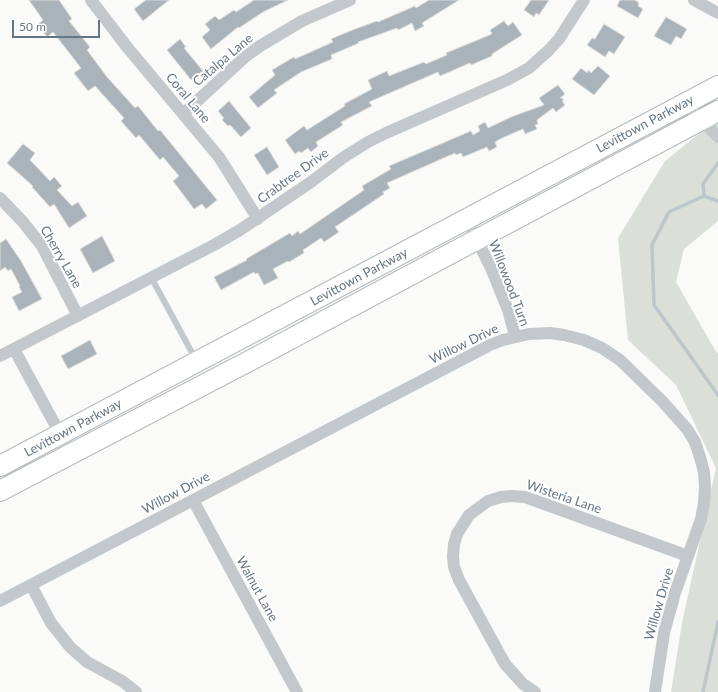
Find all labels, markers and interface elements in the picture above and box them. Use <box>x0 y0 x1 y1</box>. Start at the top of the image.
scale bar <box>14 12 102 38</box>
text: 50 m <box>19 19 46 34</box>
street label: Catalpa Lane <box>190 30 256 90</box>
street label: Coral Lane <box>163 70 213 126</box>
street label: Levittown Parkway <box>594 92 696 156</box>
street label: Crabtree Drive <box>254 145 332 207</box>
street label: Cherry Lane <box>37 223 85 291</box>
street label: Willowood Turn <box>485 238 533 328</box>
street label: Levittown Parkway <box>308 245 410 309</box>
street label: Willow Drive <box>427 321 501 367</box>
street label: Levittown Parkway <box>22 396 124 460</box>
street label: Willow Drive <box>139 469 213 517</box>
street label: Wisteria Lane <box>524 477 604 517</box>
street label: Walnut Lane <box>233 554 281 624</box>
street label: Willow Drive <box>641 566 677 642</box>

